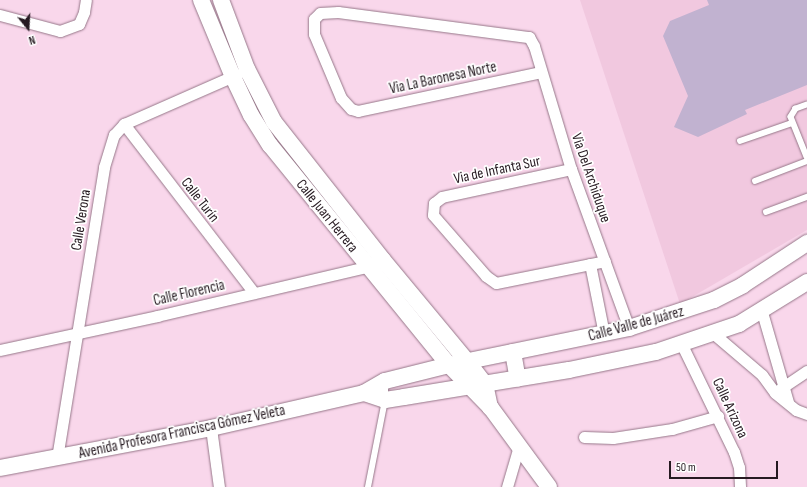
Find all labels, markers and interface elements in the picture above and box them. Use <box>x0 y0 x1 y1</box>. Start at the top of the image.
north arrow <box>8 8 48 48</box>
text: N <box>27 33 37 47</box>
street label: Via La Baronesa Norte <box>388 58 498 98</box>
street label: Via Del Archiduque <box>567 131 615 225</box>
street label: Via de Infanta Sur <box>452 152 542 188</box>
street label: Calle Turín <box>177 174 223 226</box>
street label: Calle Juan Herrera <box>292 176 362 256</box>
street label: Calle Verona <box>67 188 95 252</box>
street label: Calle Florencia <box>152 276 226 310</box>
street label: Calle Valle de Juárez <box>586 303 686 345</box>
street label: Calle Arizona <box>708 375 752 441</box>
street label: Avenida Profesora Francisca Gómez Veleta <box>77 401 287 463</box>
scale bar <box>671 453 780 479</box>
text: 50 m <box>676 460 696 475</box>

